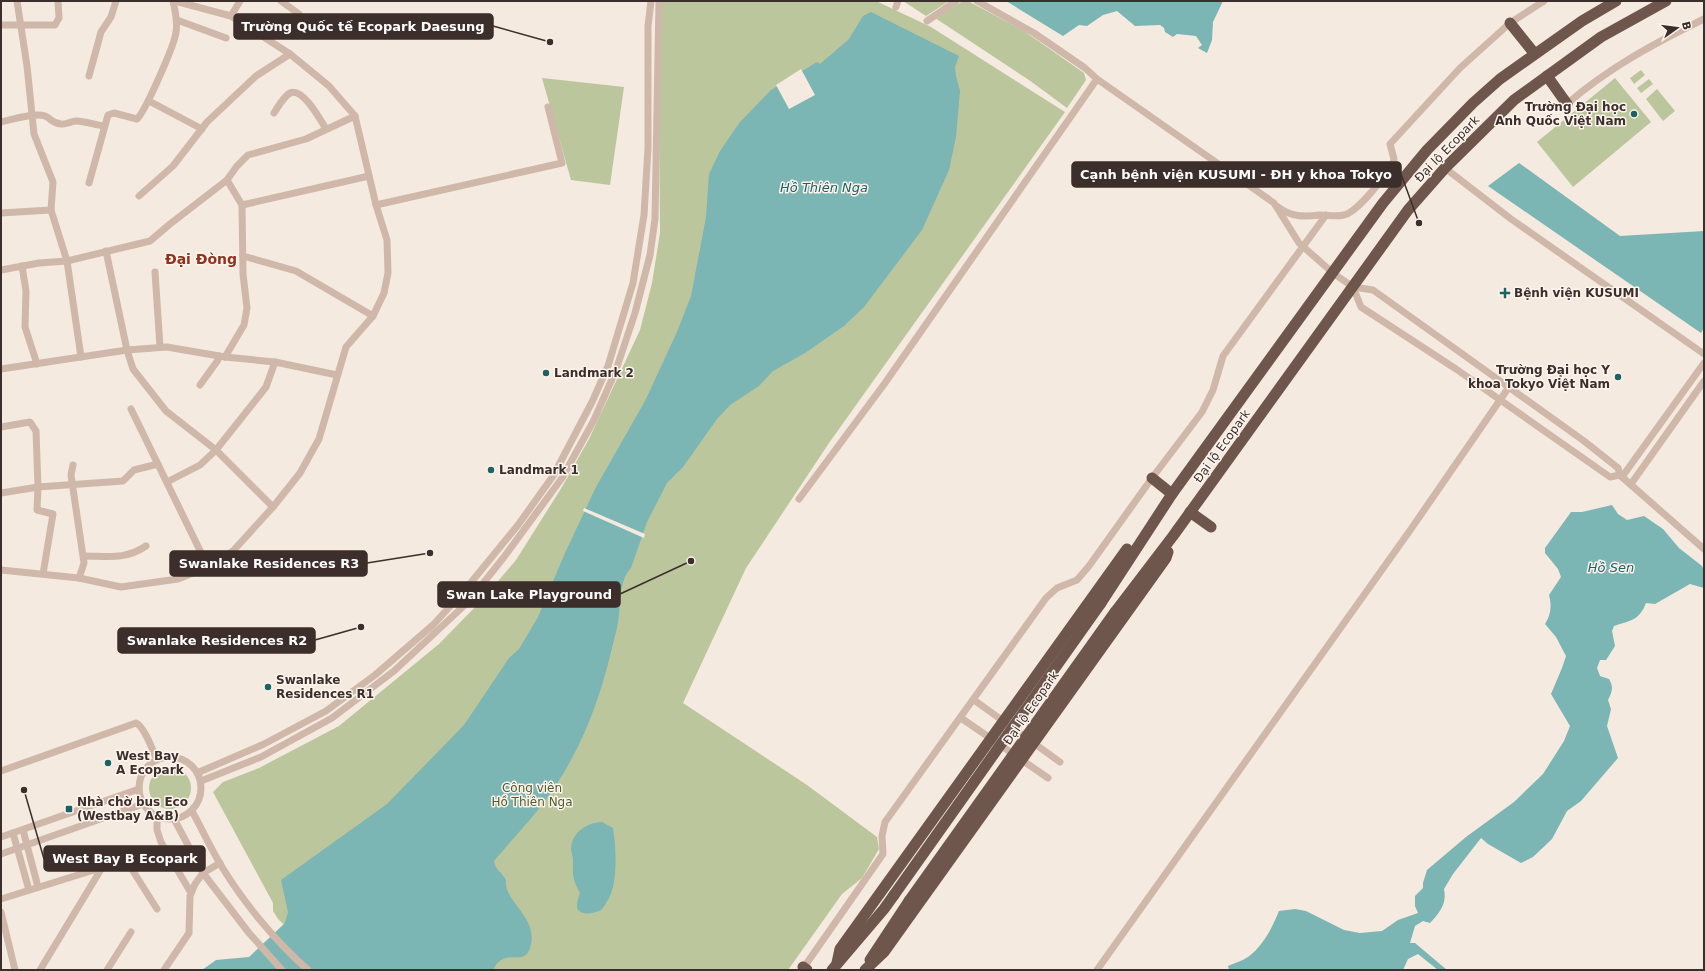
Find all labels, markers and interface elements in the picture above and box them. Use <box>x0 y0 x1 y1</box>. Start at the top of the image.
north arrow <box>1657 8 1697 48</box>
callout: Trường Quốc tế Ecopark Daesung <box>234 14 493 39</box>
text: Trường Quốc tế Ecopark Daesung <box>241 19 485 34</box>
text: B <box>1679 20 1694 31</box>
place label: Trường Đại học Anh Quốc Việt Nam <box>1495 100 1626 128</box>
marker: Trường Đại học Anh Quốc Việt Nam <box>1629 109 1639 119</box>
street label: Đại lộ Ecopark <box>1412 113 1482 185</box>
callout: Cạnh bệnh viện KUSUMI - ĐH y khoa Tokyo <box>1072 162 1401 187</box>
text: Cạnh bệnh viện KUSUMI - ĐH y khoa Tokyo <box>1080 167 1392 182</box>
water label: Hồ Thiên Nga <box>780 180 868 195</box>
district label: Đại Đòng <box>165 251 237 267</box>
place label: Bệnh viện KUSUMI <box>1514 286 1639 300</box>
marker: Bệnh viện KUSUMI <box>1499 287 1511 299</box>
place label: Trường Đại học Y khoa Tokyo Việt Nam <box>1468 363 1610 391</box>
place label: Landmark 2 <box>554 366 634 380</box>
marker: Landmark 2 <box>541 368 551 378</box>
marker: Trường Đại học Y khoa Tokyo Việt Nam <box>1613 372 1623 382</box>
street label: Đại lộ Ecopark <box>1191 407 1253 485</box>
place label: Landmark 1 <box>499 463 579 477</box>
marker: Landmark 1 <box>486 465 496 475</box>
callout: Swanlake Residences R3 <box>170 551 367 576</box>
text: Swanlake Residences R3 <box>179 556 359 571</box>
water label: Hồ Sen <box>1588 560 1634 575</box>
callout: Swan Lake Playground <box>438 582 620 607</box>
text: Swan Lake Playground <box>446 587 612 602</box>
callout: Swanlake Residences R2 <box>118 628 315 653</box>
text: Swanlake Residences R2 <box>127 633 307 648</box>
street label: Đại lộ Ecopark <box>1000 668 1062 748</box>
place label: Swanlake Residences R1 <box>276 673 374 701</box>
marker: Swanlake Residences R1 <box>263 682 273 692</box>
place label: West Bay A Ecopark <box>116 749 185 777</box>
marker: West Bay A Ecopark <box>103 758 113 768</box>
park label: Công viên Hồ Thiên Nga <box>491 781 573 809</box>
place label: Nhà chờ bus Eco (Westbay A&B) <box>77 795 188 823</box>
marker: Nhà chờ bus Eco (Westbay A&B) <box>64 804 74 814</box>
callout: West Bay B Ecopark <box>44 846 205 871</box>
text: West Bay B Ecopark <box>52 851 198 866</box>

